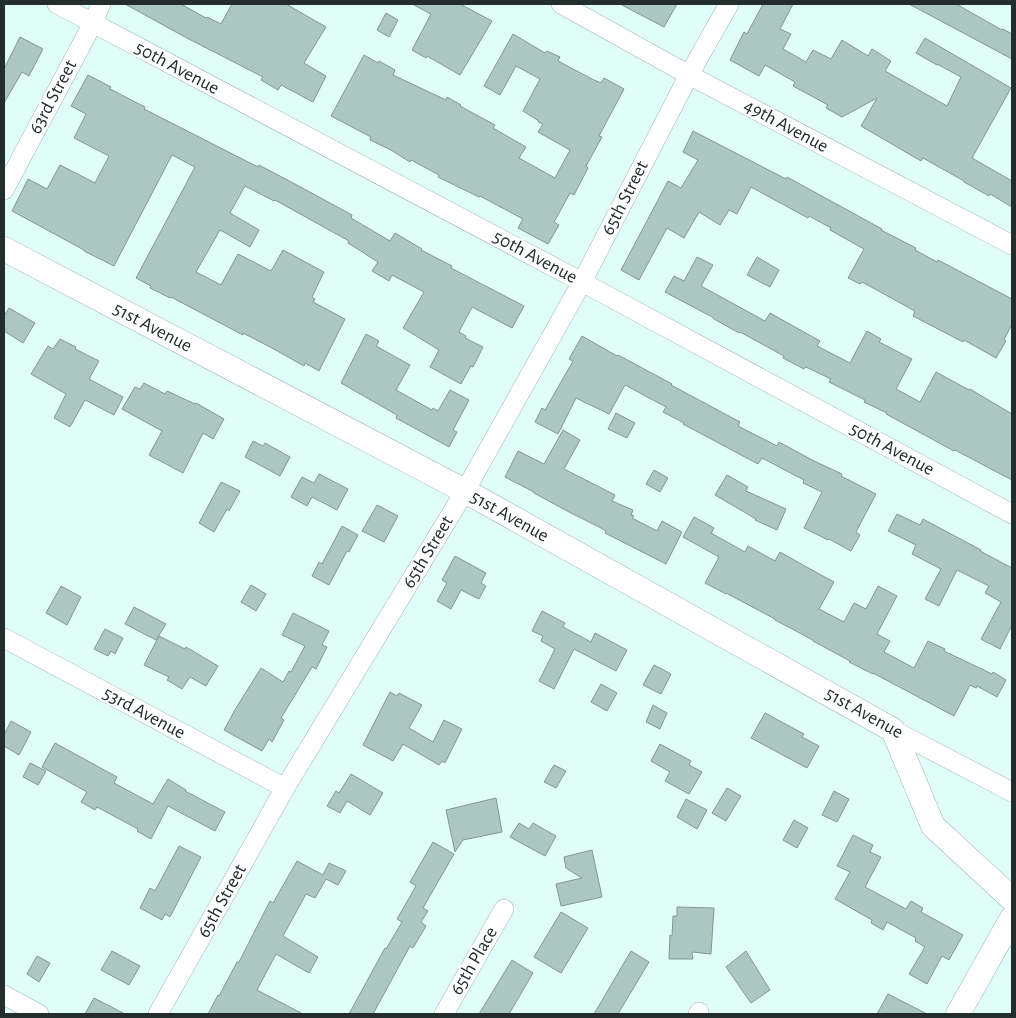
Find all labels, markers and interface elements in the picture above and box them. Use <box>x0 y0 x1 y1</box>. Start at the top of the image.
street label: 50th Avenue <box>132 38 222 98</box>
street label: 63rd Street <box>26 57 80 137</box>
street label: 49th Avenue <box>741 96 831 156</box>
street label: 65th Street <box>598 158 652 238</box>
street label: 50th Avenue <box>490 227 580 287</box>
street label: 51st Avenue <box>110 299 195 356</box>
street label: 50th Avenue <box>847 419 937 479</box>
street label: 51st Avenue <box>468 487 552 545</box>
street label: 65th Street <box>399 513 457 591</box>
street label: 53rd Avenue <box>100 683 188 743</box>
street label: 51st Avenue <box>822 684 906 742</box>
street label: 65th Street <box>194 861 250 941</box>
street label: 65th Place <box>447 924 501 998</box>

